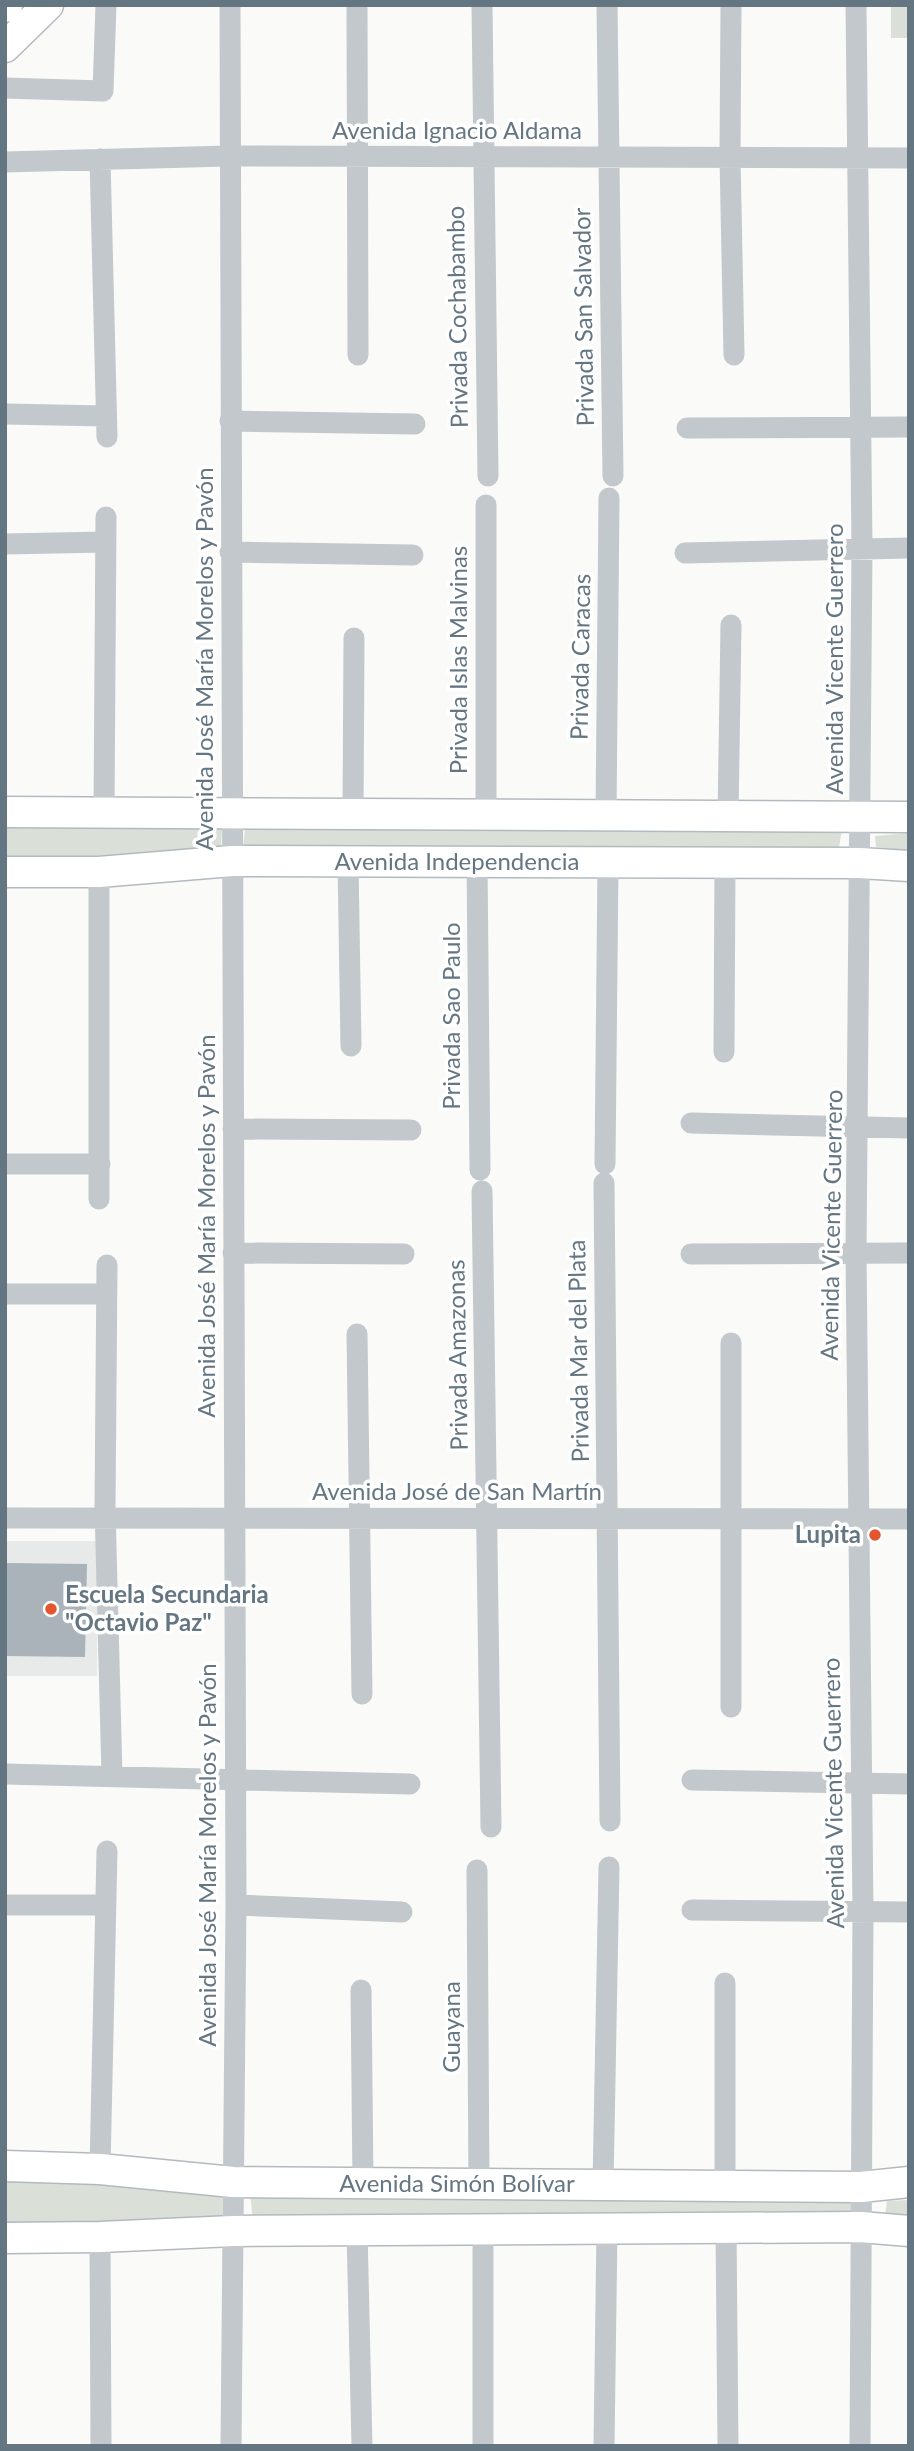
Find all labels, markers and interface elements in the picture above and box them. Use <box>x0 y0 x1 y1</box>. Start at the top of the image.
street label: Avenida Ignacio Aldama <box>332 115 582 144</box>
street label: Privada Cochabambo <box>440 206 473 429</box>
street label: Privada San Salvador <box>566 207 599 427</box>
street label: Avenida José María Morelos y Pavón <box>189 467 218 851</box>
street label: Avenida Vicente Guerrero <box>819 523 848 795</box>
street label: Privada Islas Malvinas <box>443 546 472 774</box>
street label: Privada Caracas <box>564 573 595 740</box>
street label: Avenida Independencia <box>335 846 579 875</box>
street label: Privada Sao Paulo <box>436 922 465 1110</box>
street label: Avenida José María Morelos y Pavón <box>191 1034 220 1418</box>
street label: Avenida Vicente Guerrero <box>814 1089 847 1361</box>
street label: Privada Mar del Plata <box>561 1239 594 1463</box>
street label: Privada Amazonas <box>440 1259 473 1451</box>
street label: Avenida José de San Martín <box>312 1476 602 1505</box>
place label: Lupita <box>795 1519 861 1548</box>
marker: Lupita <box>867 1527 883 1543</box>
place label: Escuela Secundaria "Octavio Paz" <box>65 1579 269 1636</box>
marker: Escuela Secundaria "Octavio Paz" <box>43 1601 59 1617</box>
street label: Avenida Vicente Guerrero <box>816 1657 849 1929</box>
street label: Avenida José María Morelos y Pavón <box>192 1663 221 2047</box>
street label: Guayana <box>436 1981 465 2073</box>
street label: Avenida Simón Bolívar <box>339 2168 575 2197</box>

